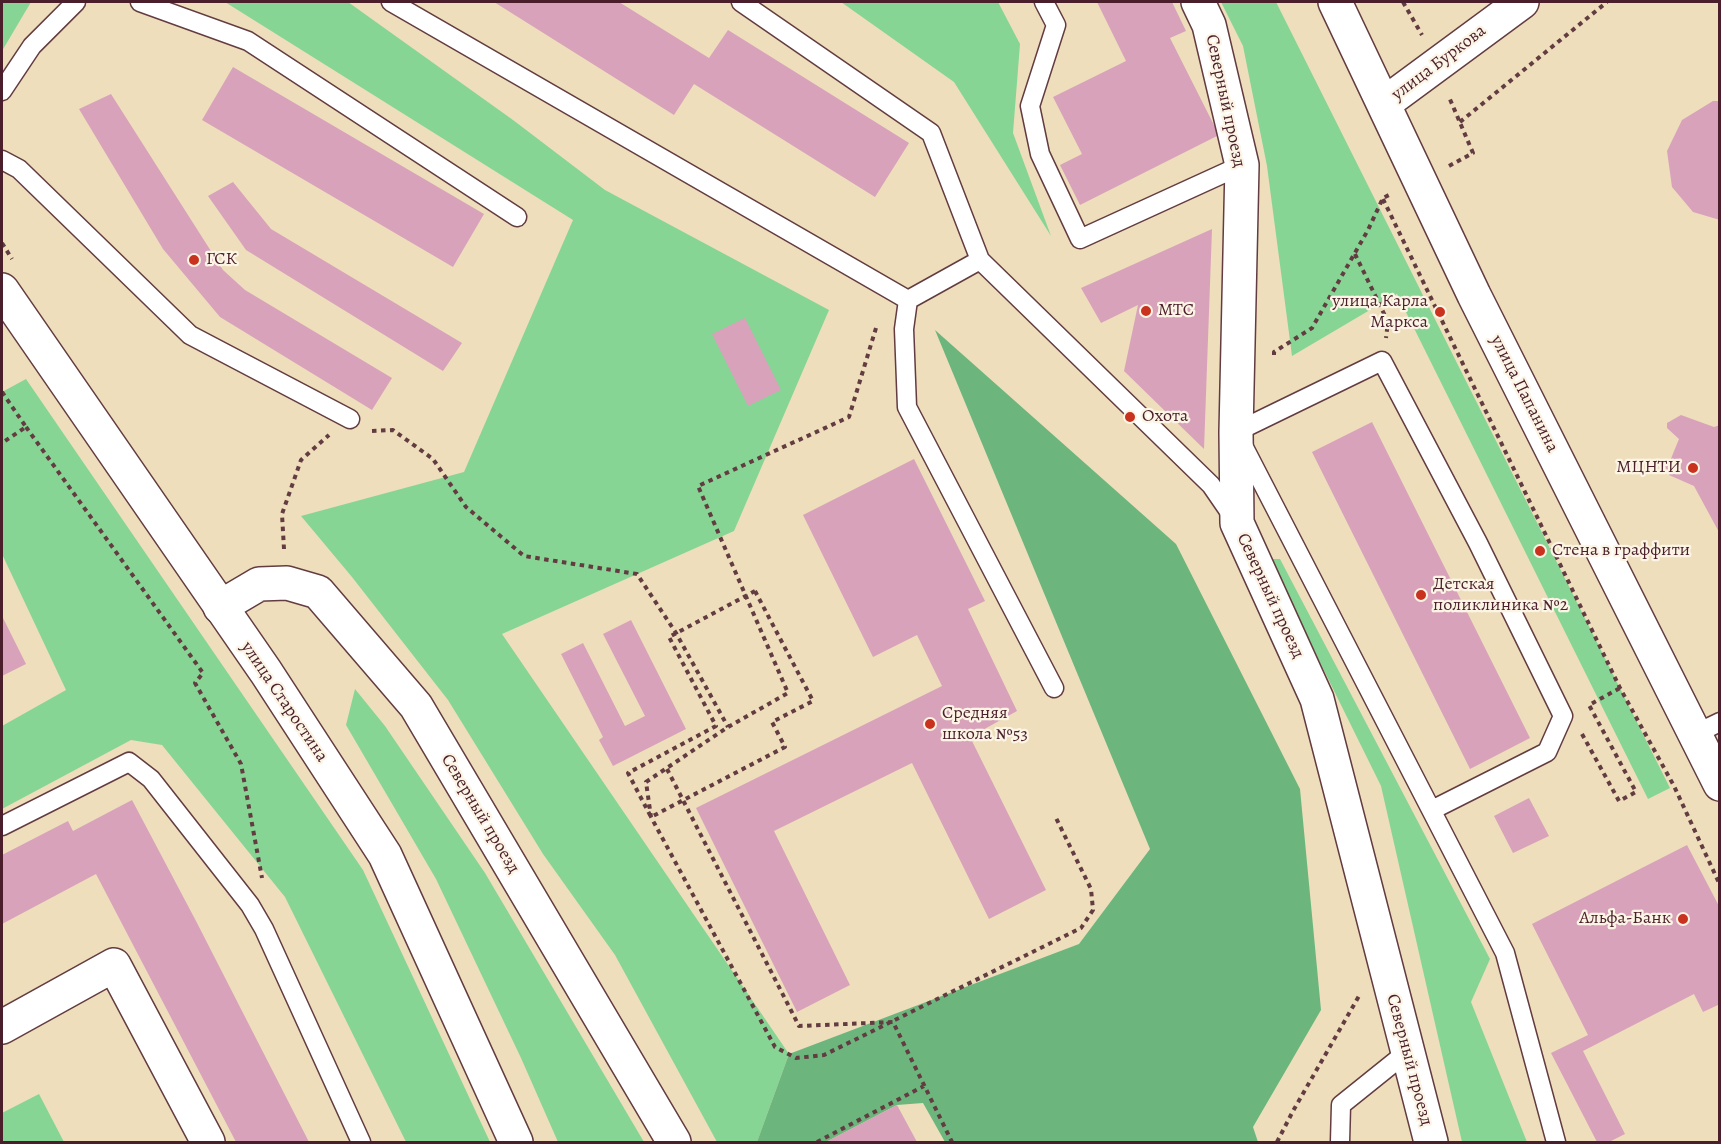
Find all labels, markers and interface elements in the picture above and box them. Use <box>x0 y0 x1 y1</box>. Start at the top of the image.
street label: улица Буркова <box>1387 20 1491 106</box>
street label: Северный проезд <box>1200 32 1250 170</box>
place label: ГСК <box>206 249 237 271</box>
marker: ГСК <box>187 253 201 267</box>
place label: улица Карла Маркса <box>1332 291 1428 334</box>
place label: МТС <box>1158 300 1194 322</box>
marker: МТС <box>1139 304 1153 318</box>
marker: улица Карла Маркса <box>1433 305 1447 319</box>
street label: улица Папанина <box>1485 332 1563 456</box>
place label: Охота <box>1142 406 1188 428</box>
marker: Охота <box>1123 410 1137 424</box>
place label: МЦНТИ <box>1616 457 1681 479</box>
marker: МЦНТИ <box>1686 461 1700 475</box>
street label: Северный проезд <box>1232 530 1308 662</box>
place label: Стена в граффити <box>1552 540 1690 562</box>
marker: Стена в граффити <box>1533 544 1547 558</box>
place label: Детская поликлиника №2 <box>1433 574 1568 616</box>
marker: Детская поликлиника №2 <box>1414 588 1428 602</box>
street label: улица Старостина <box>236 638 332 766</box>
place label: Средняя школа №53 <box>942 703 1028 746</box>
marker: Средняя школа №53 <box>923 717 937 731</box>
street label: Северный проезд <box>436 750 524 878</box>
place label: Альфа-Банк <box>1579 908 1671 930</box>
marker: Альфа-Банк <box>1676 912 1690 926</box>
street label: Северный проезд <box>1381 992 1437 1128</box>

